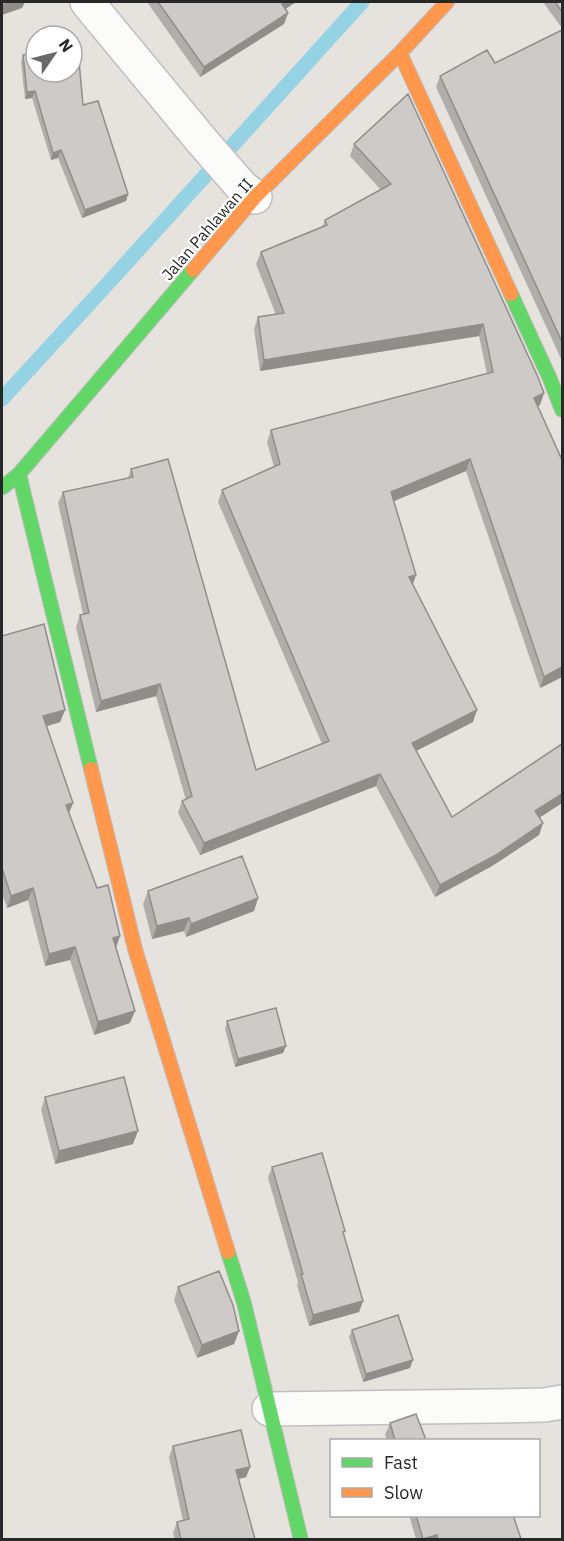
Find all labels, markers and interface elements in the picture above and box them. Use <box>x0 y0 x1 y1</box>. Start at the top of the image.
north arrow <box>24 24 84 84</box>
text: N <box>55 35 78 56</box>
street label: Jalan Pahlawan II <box>157 174 257 284</box>
legend <box>330 1439 540 1517</box>
text: Fast <box>384 1451 418 1474</box>
text: Slow <box>384 1481 423 1504</box>

